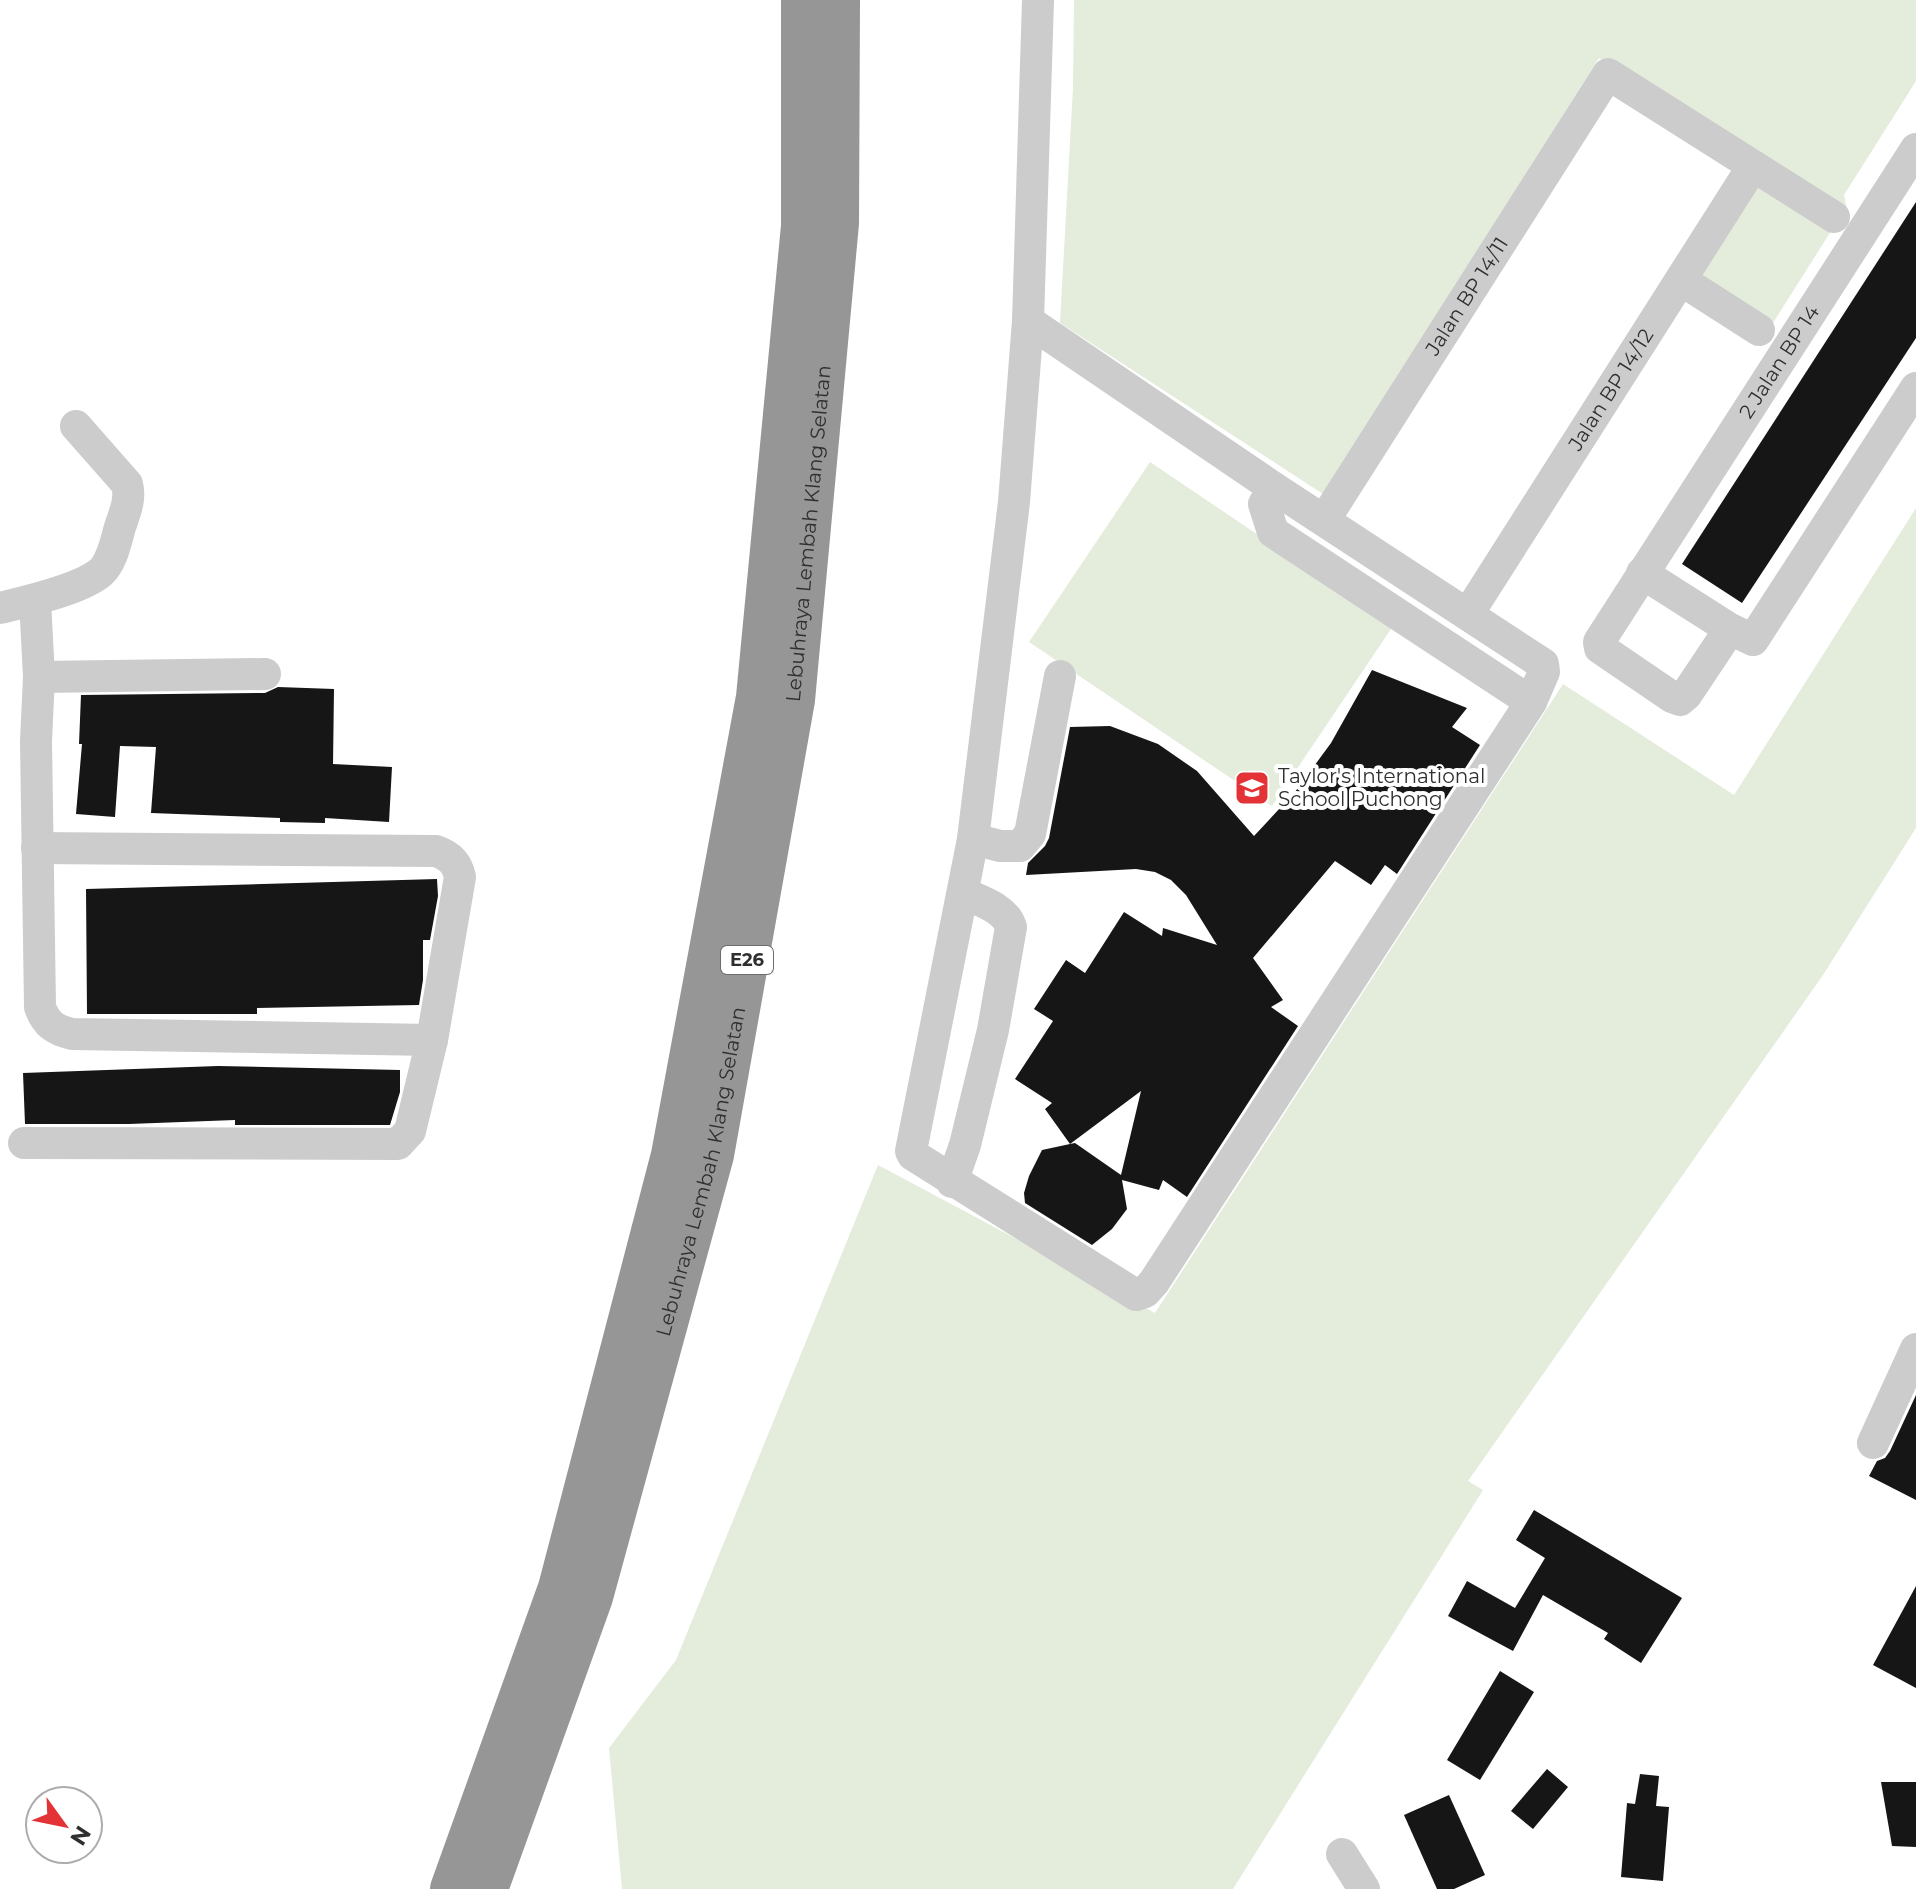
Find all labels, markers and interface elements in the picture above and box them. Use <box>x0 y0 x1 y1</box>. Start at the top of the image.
street label: Jalan BP 14/11 <box>1420 233 1513 361</box>
street label: 2 Jalan BP 14 <box>1734 301 1824 423</box>
street label: Jalan BP 14/12 <box>1563 324 1658 456</box>
street label: Lebuhraya Lembah Klang Selatan <box>781 364 836 703</box>
place label: Taylor's International School Puchong <box>1278 764 1485 811</box>
school or university icon: Taylor's International School Puchong <box>1233 769 1271 807</box>
road number: E26 <box>721 946 773 974</box>
street label: Lebuhraya Lembah Klang Selatan <box>651 1005 750 1339</box>
north arrow <box>24 1785 104 1865</box>
text: N <box>64 1821 97 1850</box>

